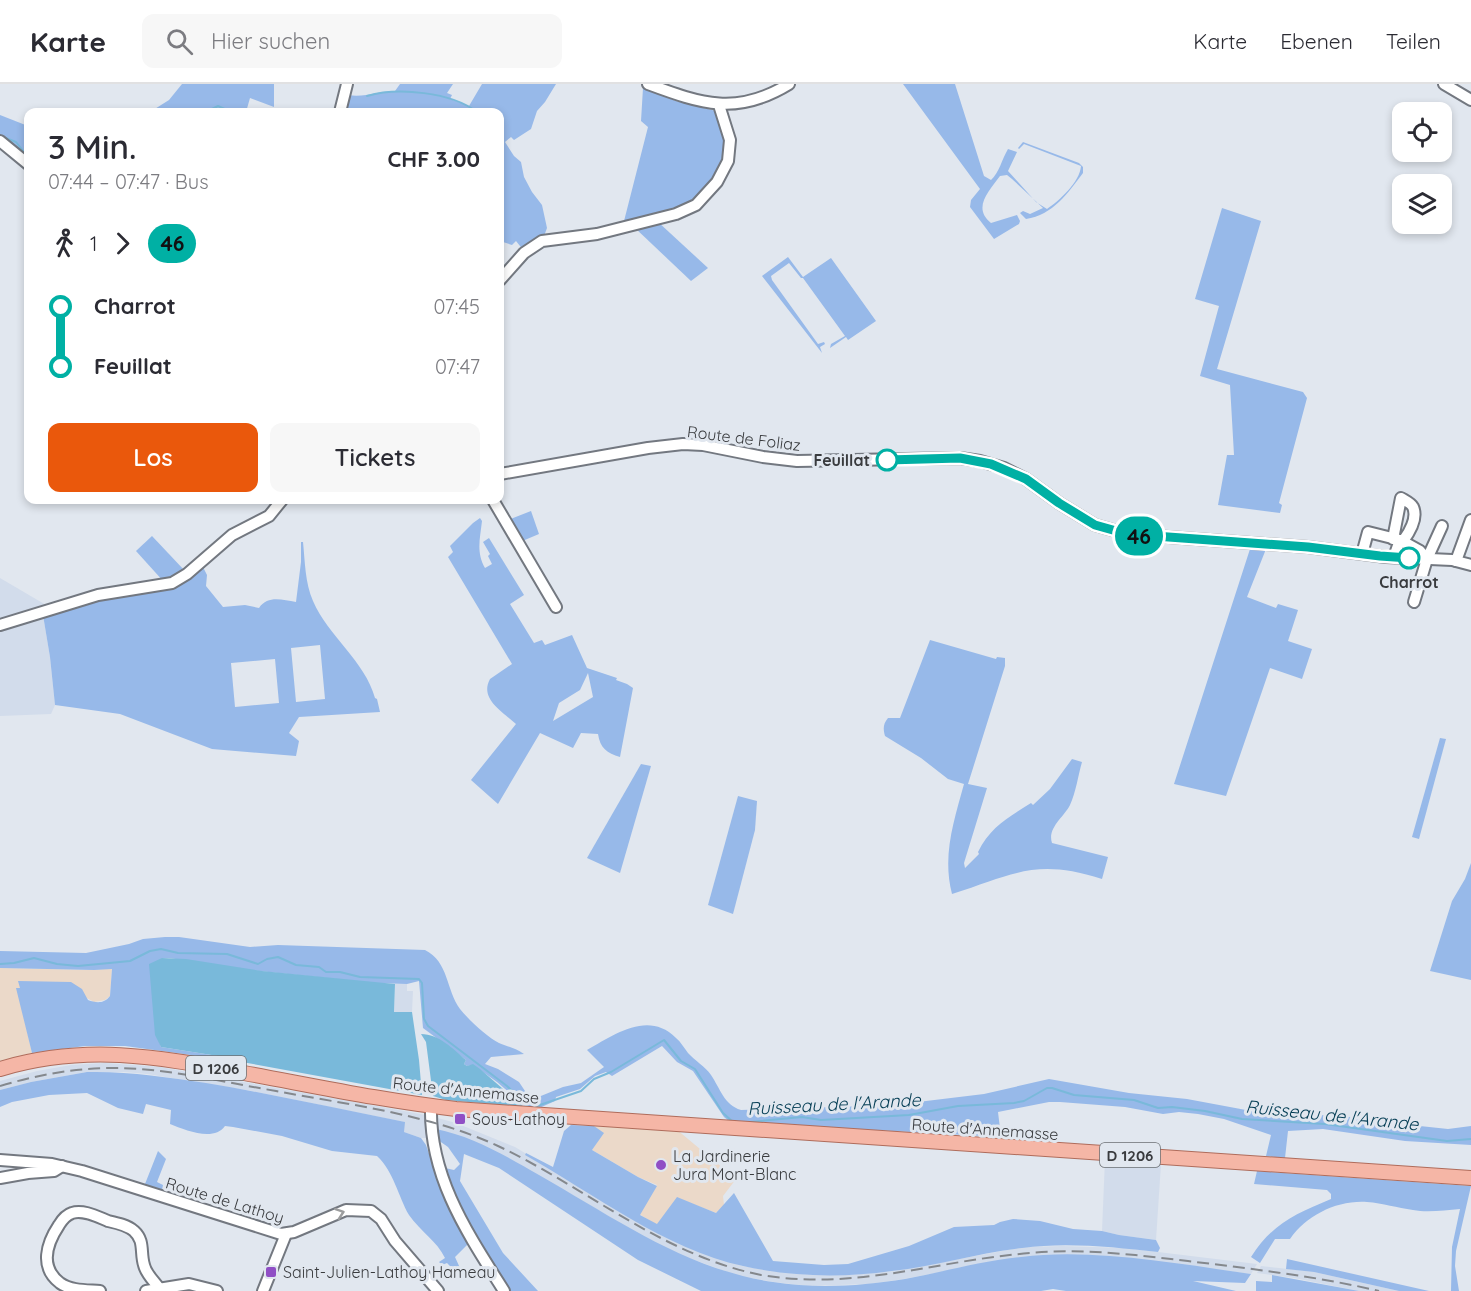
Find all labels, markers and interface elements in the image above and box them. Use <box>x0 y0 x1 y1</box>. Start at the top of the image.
search box <box>142 14 562 68</box>
text: Karte <box>30 24 106 59</box>
icon: search <box>163 25 196 58</box>
text: Hier suchen <box>211 27 330 55</box>
text: Karte <box>1193 28 1247 54</box>
text: Ebenen <box>1280 28 1353 54</box>
text: Teilen <box>1386 28 1441 54</box>
map controls <box>1392 102 1452 234</box>
button: locate <box>1392 102 1452 162</box>
text: 3 Min. <box>48 126 136 167</box>
text: CHF 3.00 <box>388 145 480 173</box>
text: 07:44 – 07:47 · Bus <box>48 169 209 194</box>
button: layers <box>1392 174 1452 234</box>
icon: walk <box>48 227 81 260</box>
icon: forward <box>106 227 139 260</box>
text: 46 <box>160 230 184 256</box>
text: 1 <box>90 231 97 256</box>
text: Charrot <box>94 292 176 320</box>
text: 07:45 <box>434 294 480 319</box>
text: Feuillat <box>94 352 172 380</box>
text: 07:47 <box>435 354 480 379</box>
street label: Route de Foliaz <box>686 421 802 455</box>
button: Los <box>48 423 258 492</box>
button: Tickets <box>270 423 480 492</box>
marker: Feuillat <box>876 449 898 471</box>
place label: Feuillat <box>813 450 870 470</box>
line badge: 46 <box>1112 516 1166 556</box>
text: 46 <box>1127 523 1151 549</box>
marker: Charrot <box>1398 547 1420 569</box>
place label: Charrot <box>1379 572 1439 592</box>
road number: D 1206 <box>186 1056 246 1080</box>
street label: Route d'Annemasse <box>392 1072 540 1108</box>
water label: Ruisseau de l'Arande <box>747 1088 922 1120</box>
water label: Ruisseau de l'Arande <box>1245 1095 1420 1136</box>
place label: Sous-Lathoy <box>472 1109 565 1129</box>
marker: Sous-Lathoy <box>453 1112 467 1126</box>
street label: Route d'Annemasse <box>911 1114 1059 1144</box>
road number: D 1206 <box>1100 1143 1160 1167</box>
place label: La Jardinerie Jura Mont-Blanc <box>673 1146 796 1184</box>
marker: La Jardinerie Jura Mont-Blanc <box>654 1158 668 1172</box>
street label: Route de Lathoy <box>163 1172 287 1228</box>
one-way arrow <box>334 1207 345 1220</box>
place label: Saint-Julien-Lathoy Hameau <box>283 1262 495 1282</box>
marker: Saint-Julien-Lathoy Hameau <box>264 1265 278 1279</box>

